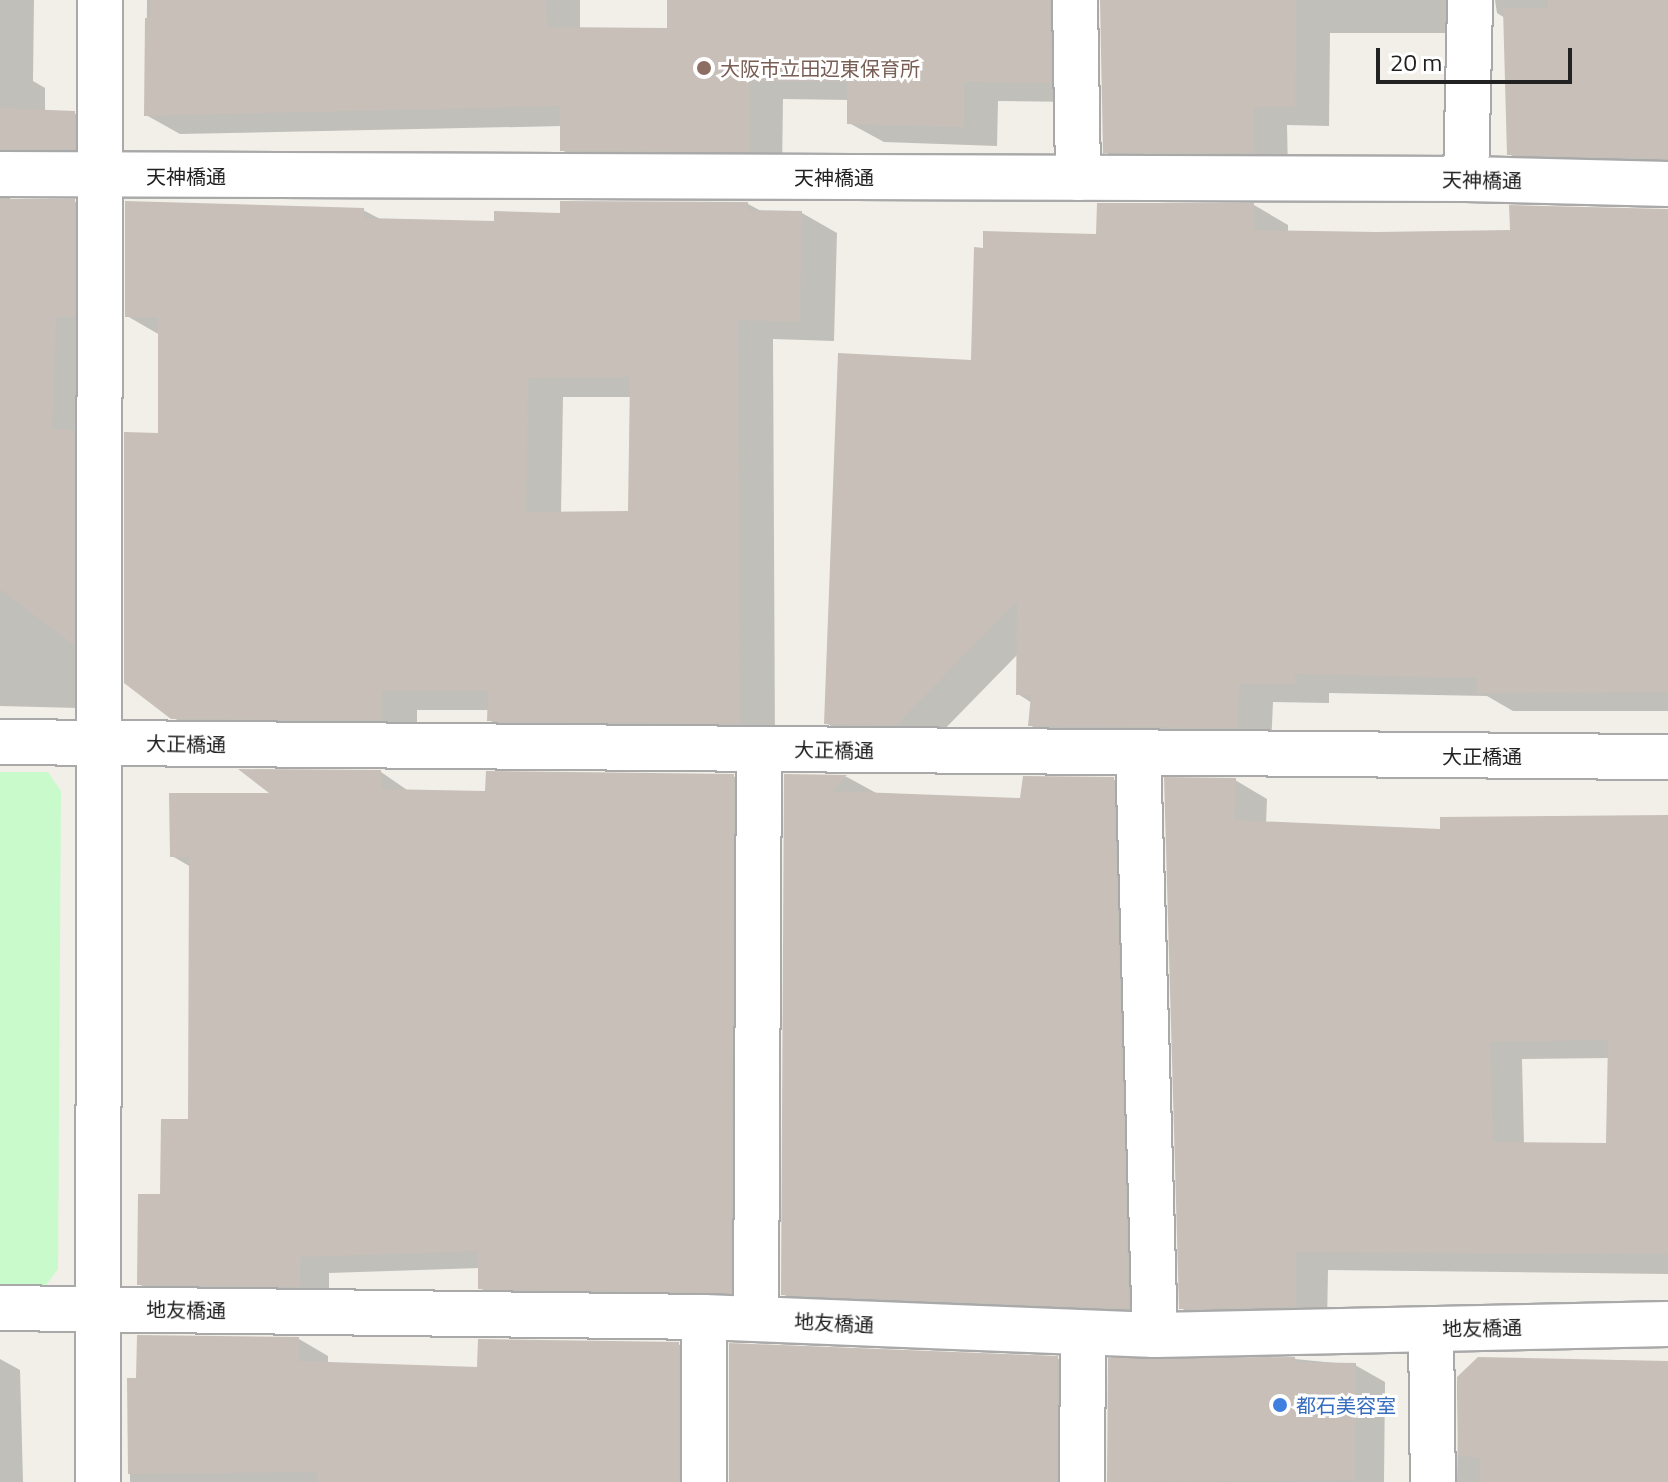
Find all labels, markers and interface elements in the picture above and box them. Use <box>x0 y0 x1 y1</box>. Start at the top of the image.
scale bar <box>1380 32 1576 82</box>
text: 20 m <box>1390 44 1442 80</box>
place label: 大阪市立田辺東保育所 <box>720 56 920 80</box>
marker: 大阪市立田辺東保育所 <box>695 59 713 77</box>
street label: 天神橋通 <box>146 164 226 188</box>
street label: 天神橋通 <box>794 165 874 189</box>
street label: 天神橋通 <box>1442 167 1522 193</box>
street label: 大正橋通 <box>146 731 226 757</box>
street label: 大正橋通 <box>794 737 874 763</box>
street label: 大正橋通 <box>1442 744 1522 768</box>
street label: 地友橋通 <box>146 1297 226 1323</box>
street label: 地友橋通 <box>793 1309 875 1337</box>
street label: 地友橋通 <box>1442 1315 1522 1341</box>
place label: 都石美容室 <box>1296 1393 1396 1417</box>
marker: 都石美容室 <box>1271 1396 1289 1414</box>

